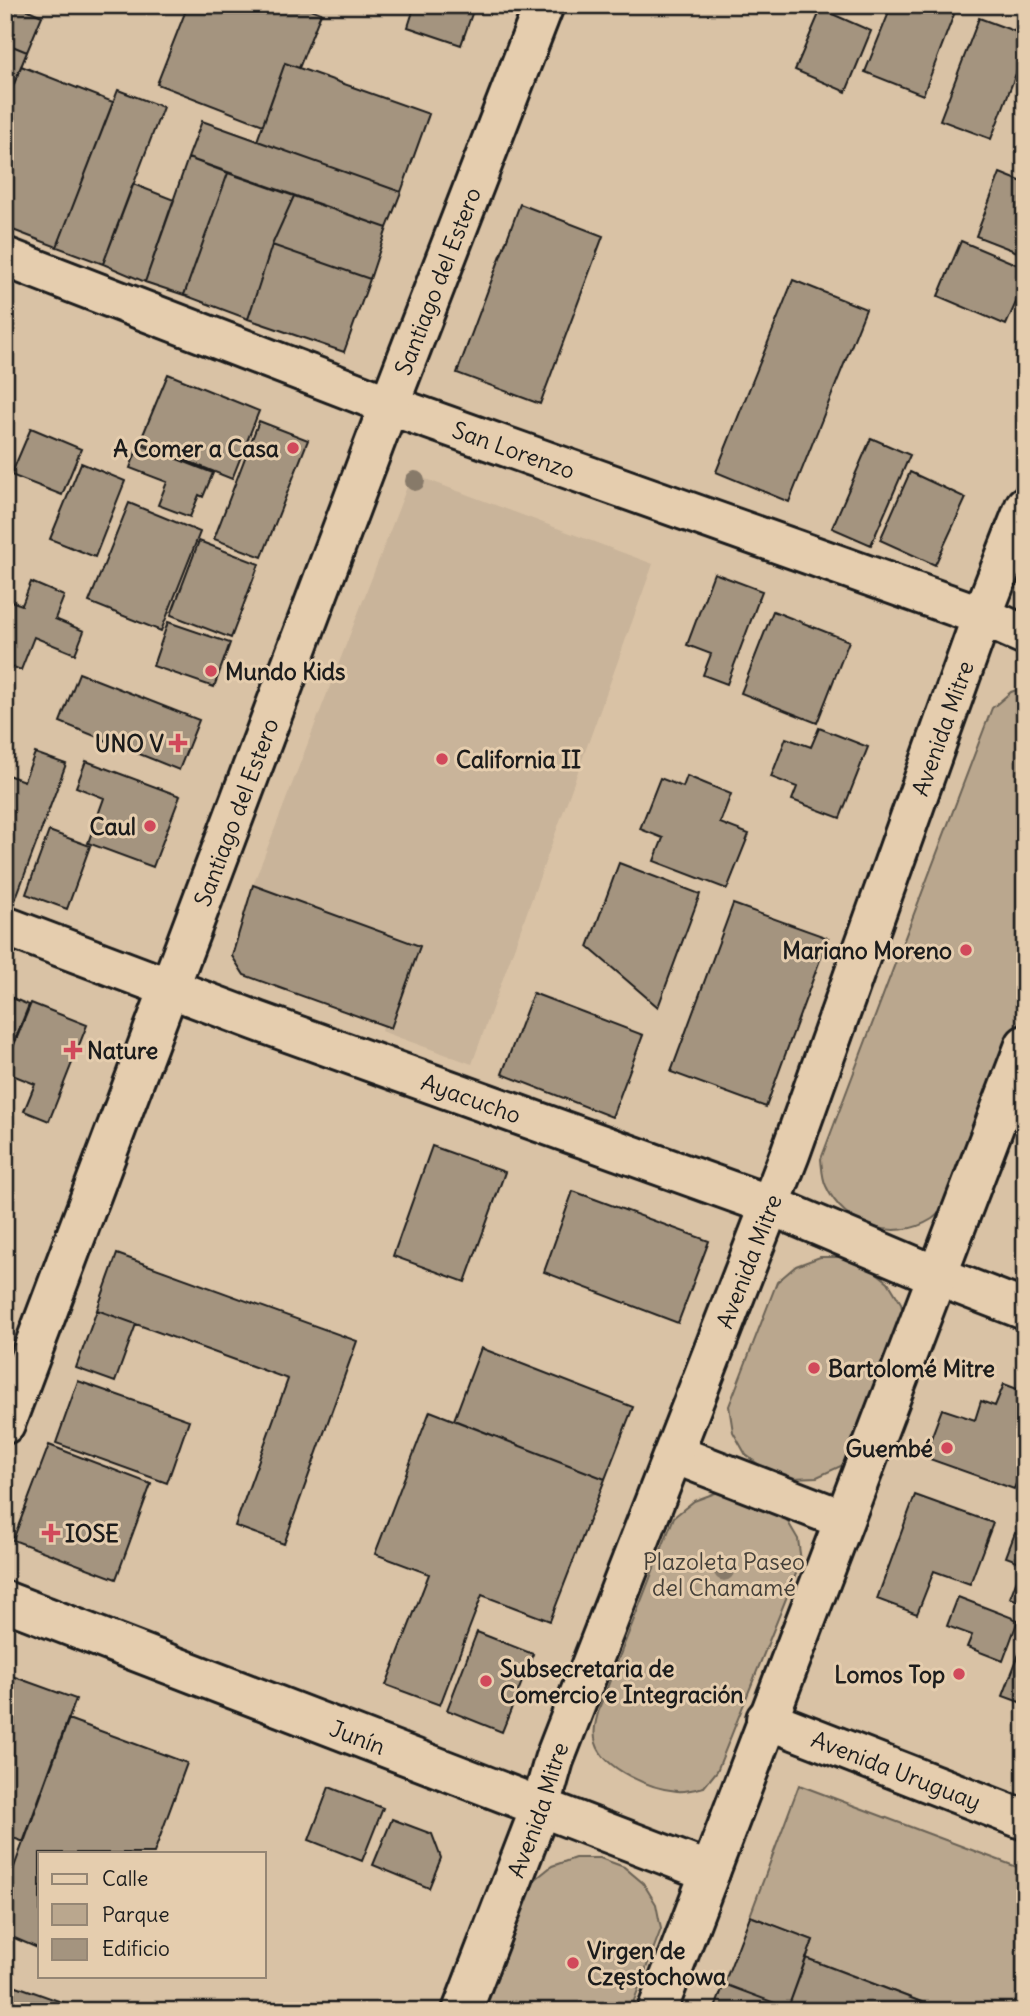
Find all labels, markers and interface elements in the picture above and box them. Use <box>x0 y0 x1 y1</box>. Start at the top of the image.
street label: Santiago del Estero <box>388 183 487 379</box>
street label: San Lorenzo <box>449 414 579 485</box>
place label: A Comer a Casa <box>113 434 279 463</box>
marker: A Comer a Casa <box>285 440 301 456</box>
place label: Mundo Kids <box>225 657 346 686</box>
street label: Avenida Mitre <box>905 657 979 800</box>
marker: Mundo Kids <box>203 663 219 679</box>
street label: Santiago del Estero <box>187 714 284 910</box>
place label: UNO V <box>95 729 165 758</box>
marker: UNO V <box>170 735 186 751</box>
place label: California II <box>456 745 581 774</box>
marker: California II <box>434 751 450 767</box>
place label: Caul <box>89 812 136 841</box>
marker: Caul <box>142 818 158 834</box>
place label: Mariano Moreno <box>782 936 952 965</box>
marker: Mariano Moreno <box>958 942 974 958</box>
place label: Nature <box>87 1036 158 1065</box>
marker: Nature <box>65 1042 81 1058</box>
street label: Ayacucho <box>418 1067 525 1129</box>
street label: Avenida Mitre <box>709 1190 788 1332</box>
place label: Bartolomé Mitre <box>828 1354 995 1383</box>
marker: Bartolomé Mitre <box>806 1360 822 1376</box>
place label: Guembé <box>845 1434 933 1463</box>
marker: Guembé <box>939 1440 955 1456</box>
place label: IOSE <box>65 1519 119 1548</box>
marker: IOSE <box>43 1525 59 1541</box>
park label: Plazoleta Paseo del Chamamé <box>643 1547 805 1602</box>
place label: Subsecretaria de Comercio e Integración <box>500 1654 744 1709</box>
place label: Lomos Top <box>834 1660 945 1689</box>
marker: Lomos Top <box>951 1666 967 1682</box>
marker: Subsecretaria de Comercio e Integración <box>478 1673 494 1689</box>
street label: Junín <box>326 1713 390 1760</box>
street label: Avenida Uruguay <box>808 1724 985 1816</box>
street label: Avenida Mitre <box>500 1738 574 1882</box>
legend <box>38 1852 266 1978</box>
text: Calle <box>102 1865 148 1892</box>
text: Parque <box>102 1901 170 1928</box>
text: Edificio <box>102 1935 170 1962</box>
place label: Virgen de Częstochowa <box>587 1936 726 1991</box>
marker: Virgen de Częstochowa <box>565 1955 581 1971</box>

